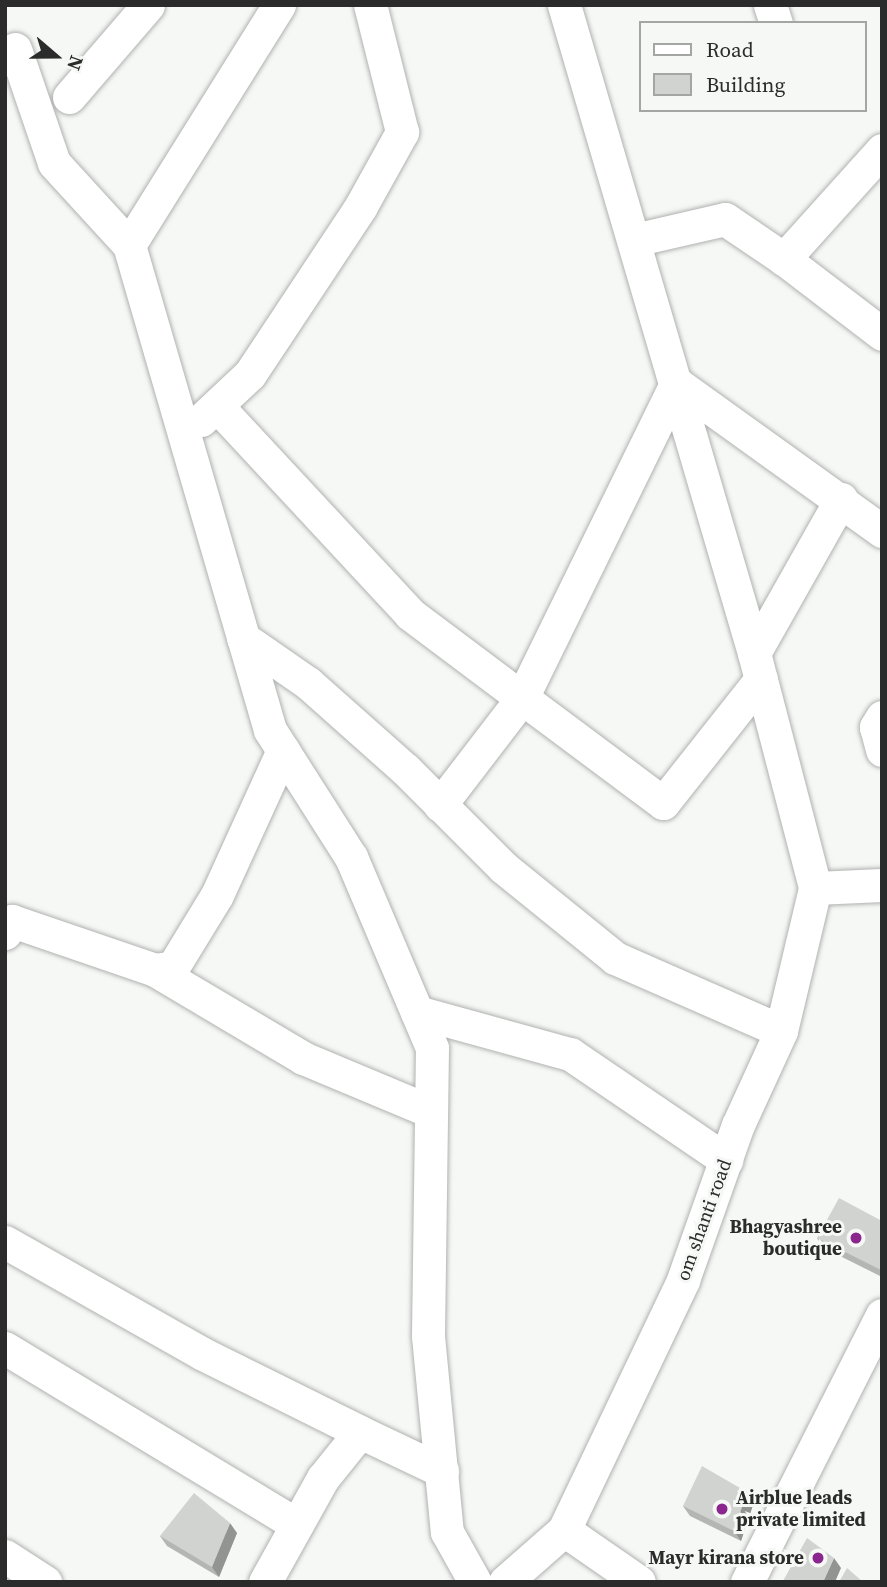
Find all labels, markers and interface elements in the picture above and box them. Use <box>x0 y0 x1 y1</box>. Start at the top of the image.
north arrow <box>21 21 91 91</box>
legend <box>638 21 866 112</box>
text: Road <box>706 35 754 64</box>
text: N <box>61 52 90 74</box>
text: Building <box>706 70 785 99</box>
street label: om shanti road <box>671 1156 737 1284</box>
place label: Bhagyashree boutique <box>730 1216 842 1260</box>
marker: Bhagyashree boutique <box>848 1230 864 1246</box>
place label: Airblue leads private limited <box>736 1487 866 1531</box>
marker: Airblue leads private limited <box>714 1501 730 1517</box>
place label: Mayr kirana store <box>648 1547 804 1569</box>
marker: Mayr kirana store <box>810 1550 826 1566</box>

